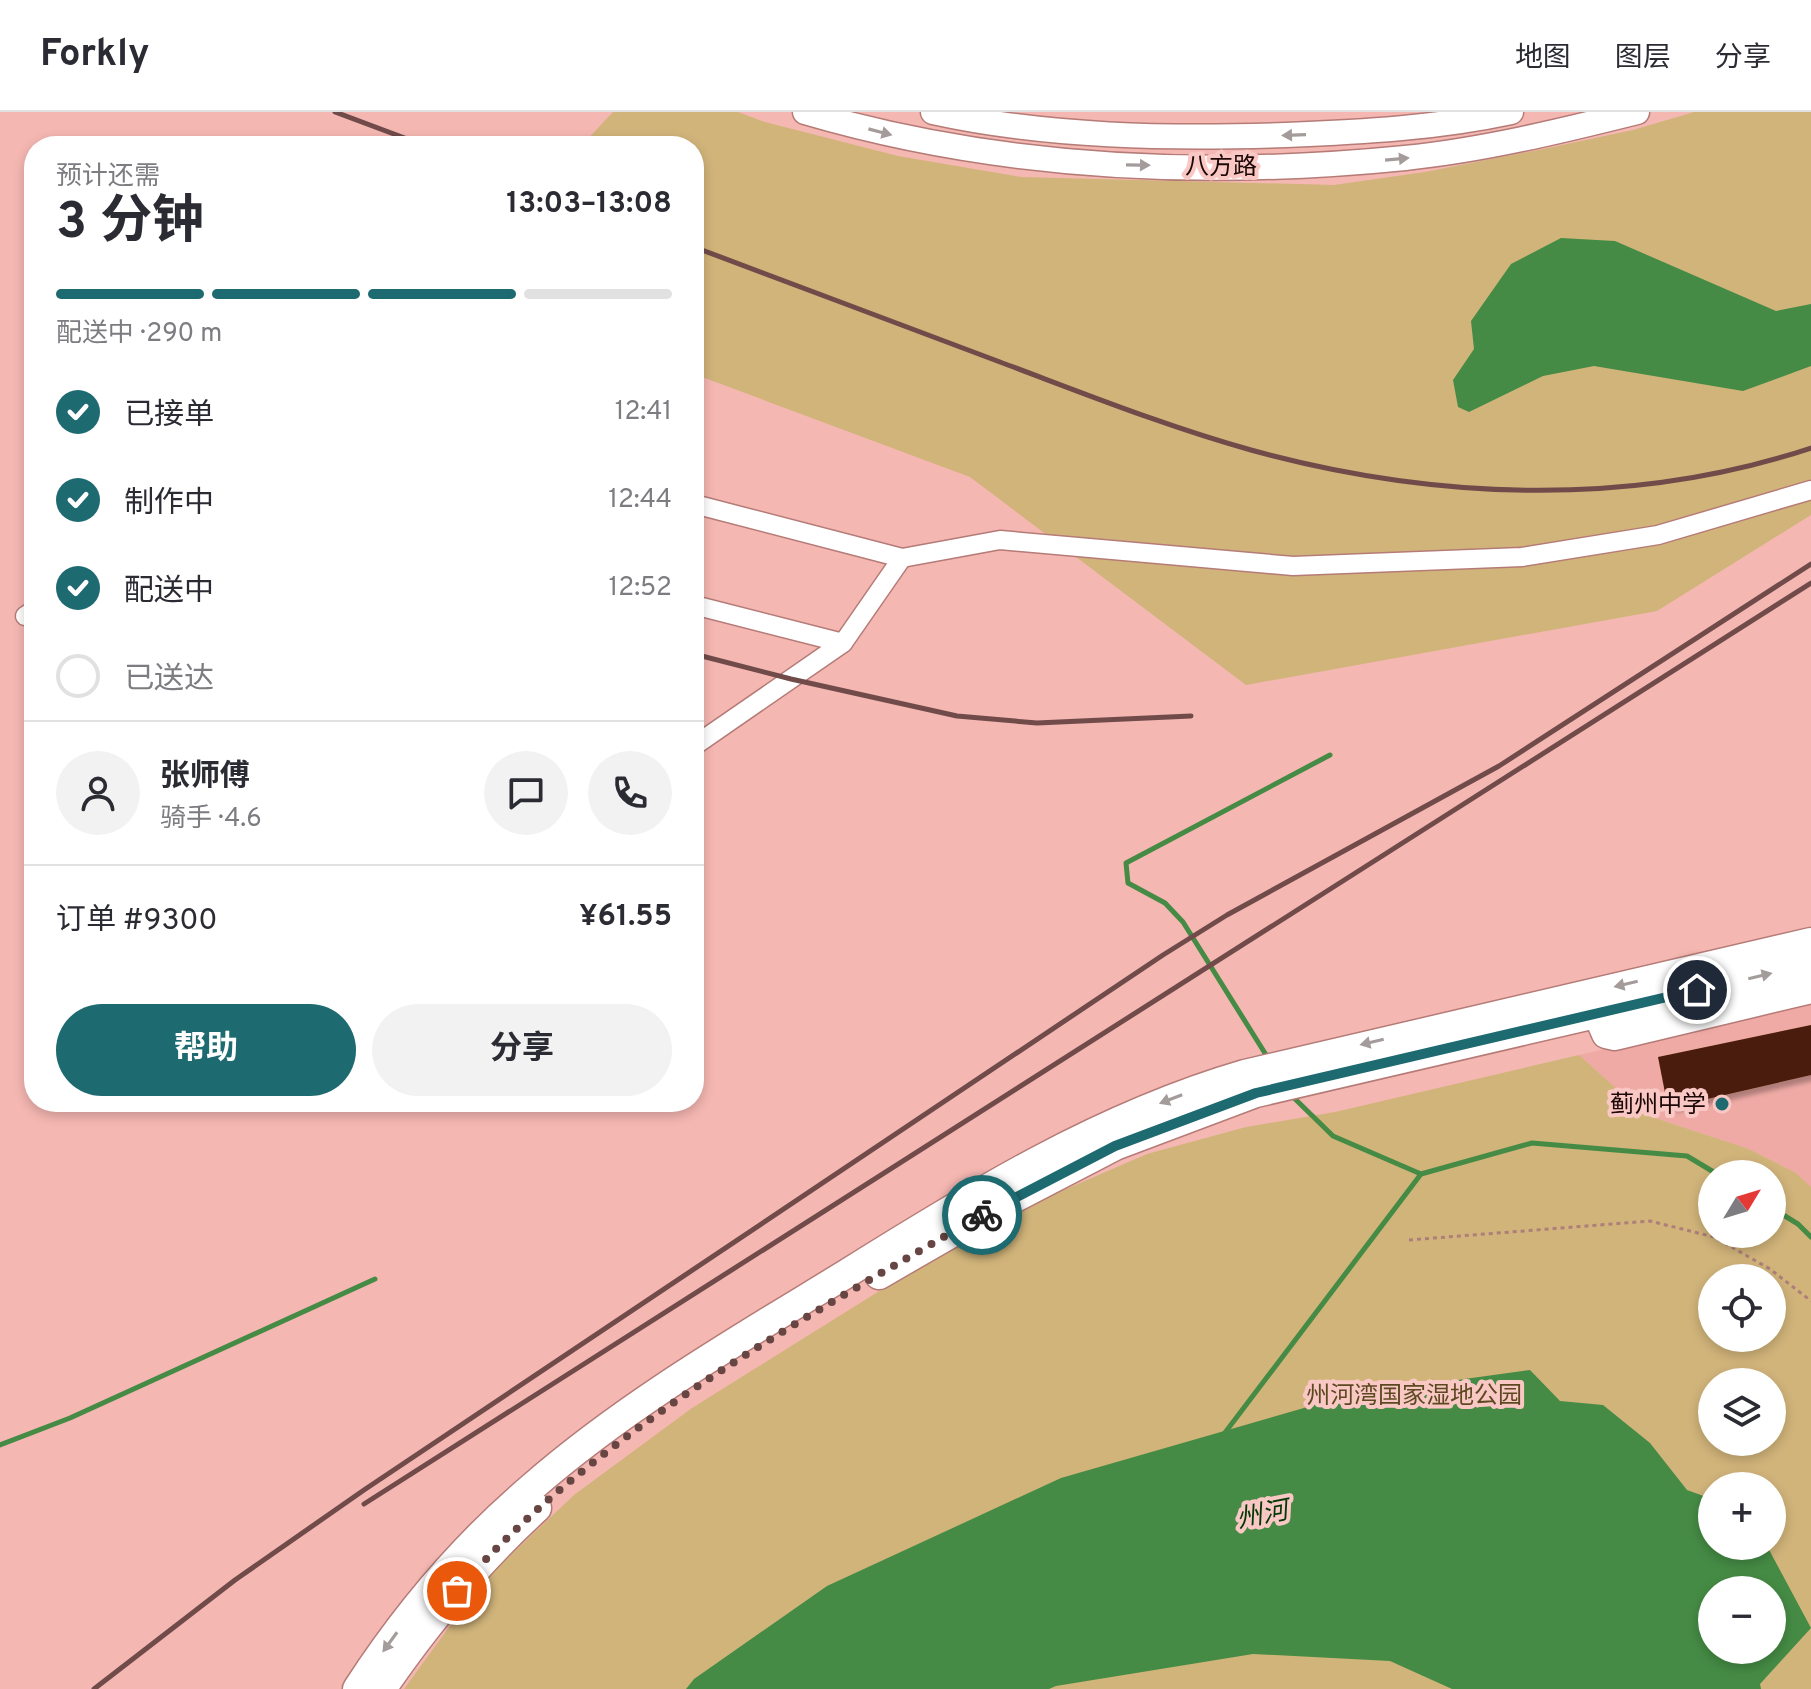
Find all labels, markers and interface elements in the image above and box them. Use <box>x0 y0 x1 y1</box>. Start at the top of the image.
text: Forkly <box>40 31 150 80</box>
text: 地图 <box>1515 41 1571 77</box>
text: 图层 <box>1615 41 1671 77</box>
text: 分享 <box>1715 41 1771 77</box>
one-way arrow <box>868 126 893 138</box>
one-way arrow <box>1281 128 1306 141</box>
one-way arrow <box>1385 152 1410 165</box>
street label: 八方路 <box>1185 153 1257 183</box>
one-way arrow <box>1126 159 1151 172</box>
text: 预计还需 <box>56 161 160 194</box>
text: 13:03–13:08 <box>506 186 672 223</box>
text: 3 分钟 <box>56 191 204 257</box>
text: 配送中 · 290 m <box>56 318 222 351</box>
icon: check <box>56 390 100 434</box>
text: 12:41 <box>615 396 672 429</box>
text: 已接单 <box>124 398 214 435</box>
icon: check <box>56 478 100 522</box>
text: 12:44 <box>608 484 672 517</box>
text: 制作中 <box>124 486 214 523</box>
icon: check <box>56 566 100 610</box>
text: 12:52 <box>609 572 672 605</box>
text: 配送中 <box>124 574 214 611</box>
text: 已送达 <box>124 662 214 699</box>
button: person <box>56 751 140 835</box>
button: chat <box>484 751 568 835</box>
button: phone <box>588 751 672 835</box>
text: 张师傅 <box>160 759 250 796</box>
text: 骑手 · 4.6 <box>160 803 262 836</box>
text: ¥61.55 <box>579 899 672 936</box>
text: 订单 #9300 <box>56 903 218 940</box>
pin <box>1663 956 1731 1024</box>
icon: home <box>1675 968 1719 1012</box>
one-way arrow <box>1748 969 1773 981</box>
one-way arrow <box>1613 978 1638 991</box>
button: 帮助 <box>56 1004 356 1096</box>
button: 分享 <box>372 1004 672 1096</box>
one-way arrow <box>1360 1037 1385 1049</box>
place label: 蓟州中学 <box>1610 1091 1706 1121</box>
one-way arrow <box>1159 1093 1183 1106</box>
marker: 蓟州中学 <box>1713 1095 1731 1113</box>
north arrow <box>1698 1160 1786 1248</box>
map controls <box>1698 1160 1786 1664</box>
courier <box>942 1175 1022 1255</box>
icon: bike <box>960 1193 1004 1237</box>
button: locate <box>1698 1264 1786 1352</box>
button: layers <box>1698 1368 1786 1456</box>
park label: 州河湾国家湿地公园 <box>1306 1382 1522 1412</box>
button: + <box>1698 1472 1786 1560</box>
water label: 州河 <box>1234 1494 1296 1538</box>
pin <box>423 1557 491 1625</box>
icon: bag <box>435 1569 479 1613</box>
button: − <box>1698 1576 1786 1664</box>
one-way arrow <box>383 1631 399 1652</box>

